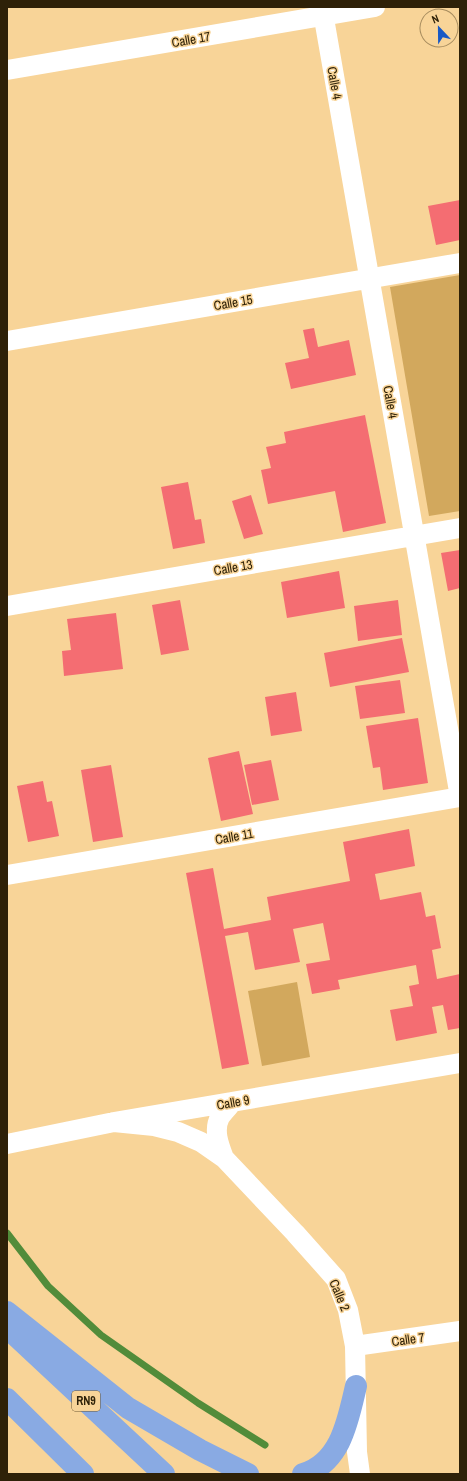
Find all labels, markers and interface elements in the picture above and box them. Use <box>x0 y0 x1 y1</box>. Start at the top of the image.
north arrow <box>419 8 459 48</box>
text: N <box>430 11 441 26</box>
street label: Calle 17 <box>170 28 212 51</box>
street label: Calle 4 <box>323 65 346 101</box>
street label: Calle 15 <box>212 291 254 314</box>
street label: Calle 4 <box>379 384 402 420</box>
street label: Calle 13 <box>212 556 254 579</box>
street label: Calle 11 <box>214 825 255 848</box>
street label: Calle 9 <box>215 1091 251 1114</box>
street label: Calle 2 <box>325 1277 354 1314</box>
street label: Calle 7 <box>390 1329 426 1350</box>
road number: RN9 <box>72 1391 100 1411</box>

